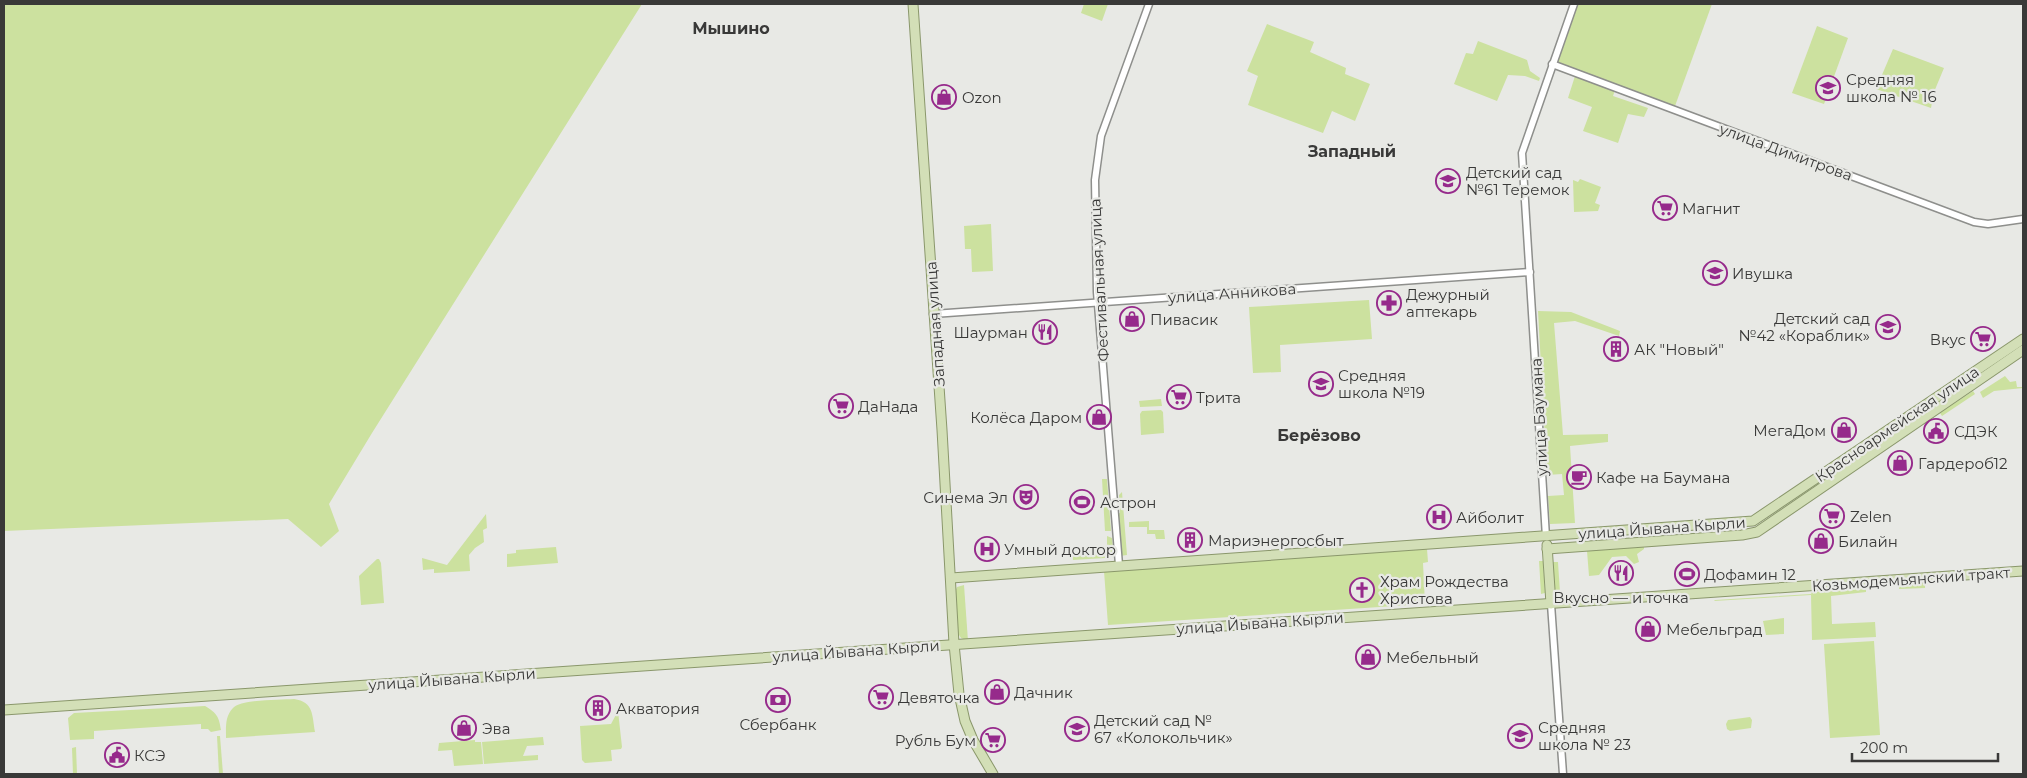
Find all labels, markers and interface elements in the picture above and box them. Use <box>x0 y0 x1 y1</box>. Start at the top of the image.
district label: Мышино <box>692 19 770 38</box>
place label: Средняя школа № 16 <box>1846 70 1937 106</box>
school or university icon: Средняя школа № 16 <box>1815 75 1841 101</box>
shop icon: Ozon <box>931 84 957 110</box>
place label: Ozon <box>962 88 1002 107</box>
street label: улица Димитрова <box>1716 119 1855 185</box>
district label: Западный <box>1307 142 1396 161</box>
place label: Детский сад №61 Теремок <box>1466 163 1570 199</box>
school or university icon: Детский сад №61 Теремок <box>1435 168 1461 194</box>
supermarket icon: Магнит <box>1652 195 1678 221</box>
street label: Фестивальная улица <box>1085 198 1113 362</box>
place label: Магнит <box>1682 199 1741 218</box>
school or university icon: Ивушка <box>1702 260 1728 286</box>
street label: Западная улица <box>921 261 949 387</box>
place label: Ивушка <box>1732 264 1793 283</box>
street label: улица Анникова <box>1166 279 1297 307</box>
place label: Дежурный аптекарь <box>1406 285 1490 321</box>
pharmacy icon: Дежурный аптекарь <box>1376 290 1402 316</box>
shop icon: Пивасик <box>1119 306 1145 332</box>
place label: Детский сад №42 «Кораблик» <box>1739 309 1870 345</box>
place label: Пивасик <box>1150 310 1218 329</box>
school or university icon: Детский сад №42 «Кораблик» <box>1875 314 1901 340</box>
restaurant icon: Шаурман <box>1032 319 1058 345</box>
place label: Шаурман <box>953 323 1028 342</box>
supermarket icon: Вкус <box>1970 326 1996 352</box>
place label: Вкус <box>1930 330 1966 349</box>
building icon: АК "Новый" <box>1603 336 1629 362</box>
place label: АК "Новый" <box>1634 340 1724 359</box>
street label: улица Баумана <box>1526 357 1552 478</box>
street label: Красноармейская улица <box>1811 362 1983 486</box>
place label: Средняя школа №19 <box>1338 366 1425 402</box>
school or university icon: Средняя школа №19 <box>1308 371 1334 397</box>
supermarket icon: Трита <box>1166 384 1192 410</box>
place label: Трита <box>1196 388 1241 407</box>
supermarket icon: ДаНада <box>828 393 854 419</box>
place label: ДаНада <box>858 397 918 416</box>
shop icon: Колёса Даром <box>1086 404 1112 430</box>
place label: Колёса Даром <box>970 408 1082 427</box>
shop icon: МегаДом <box>1831 417 1857 443</box>
public building icon: СДЭК <box>1923 418 1949 444</box>
place label: МегаДом <box>1753 421 1826 440</box>
place label: СДЭК <box>1954 422 1998 441</box>
district label: Берёзово <box>1277 426 1361 445</box>
shop icon: Гардероб12 <box>1887 450 1913 476</box>
place label: Гардероб12 <box>1918 454 2007 473</box>
cafe icon: Кафе на Баумана <box>1566 464 1592 490</box>
place label: Кафе на Баумана <box>1596 468 1730 487</box>
theatre icon: Синема Эл <box>1013 484 1039 510</box>
place label: Синема Эл <box>923 488 1008 507</box>
sports icon: Астрон <box>1069 489 1095 515</box>
place label: Астрон <box>1100 493 1156 512</box>
supermarket icon: Zelen <box>1819 503 1845 529</box>
hospital icon: Айболит <box>1426 504 1452 530</box>
place label: Zelen <box>1850 507 1892 526</box>
place label: Айболит <box>1456 508 1525 527</box>
street label: улица Йывана Кырли <box>1577 513 1746 543</box>
building icon: Мариэнергосбыт <box>1177 527 1203 553</box>
shop icon: Билайн <box>1808 528 1834 554</box>
place label: Мариэнергосбыт <box>1208 531 1344 550</box>
place label: Билайн <box>1838 532 1898 551</box>
hospital icon: Умный доктор <box>974 536 1000 562</box>
place label: Умный доктор <box>1004 540 1116 559</box>
restaurant icon: Вкусно — и точка <box>1608 560 1634 586</box>
sports icon: Дофамин 12 <box>1674 561 1700 587</box>
street label: Козьмодемьянский тракт <box>1811 563 2012 595</box>
place label: Дофамин 12 <box>1704 565 1796 584</box>
place label: Храм Рождества Христова <box>1380 572 1509 608</box>
church icon: Храм Рождества Христова <box>1349 577 1375 603</box>
place label: Вкусно — и точка <box>1553 588 1689 607</box>
street label: улица Йывана Кырли <box>1175 608 1344 638</box>
shop icon: Мебельград <box>1635 616 1661 642</box>
place label: Мебельград <box>1666 620 1763 639</box>
street label: улица Йывана Кырли <box>771 636 940 666</box>
shop icon: Мебельный <box>1355 644 1381 670</box>
place label: Мебельный <box>1386 648 1479 667</box>
street label: улица Йывана Кырли <box>367 664 536 694</box>
shop icon: Дачник <box>984 679 1010 705</box>
place label: Дачник <box>1014 683 1073 702</box>
supermarket icon: Девяточка <box>868 684 894 710</box>
bank icon: Сбербанк <box>765 687 791 713</box>
place label: Девяточка <box>898 688 980 707</box>
building icon: Акватория <box>585 695 611 721</box>
place label: Акватория <box>616 699 700 718</box>
place label: Детский сад № 67 «Колокольчик» <box>1094 711 1233 747</box>
shop icon: Эва <box>451 715 477 741</box>
place label: Сбербанк <box>739 715 817 734</box>
school or university icon: Детский сад № 67 «Колокольчик» <box>1064 716 1090 742</box>
place label: Средняя школа № 23 <box>1538 718 1631 754</box>
place label: Эва <box>482 719 510 738</box>
school or university icon: Средняя школа № 23 <box>1507 723 1533 749</box>
supermarket icon: Рубль Бум <box>980 727 1006 753</box>
scale bar <box>1852 730 1998 762</box>
place label: Рубль Бум <box>895 731 976 750</box>
text: 200 m <box>1860 738 1908 757</box>
public building icon: КСЭ <box>104 742 130 768</box>
place label: КСЭ <box>134 746 166 765</box>

